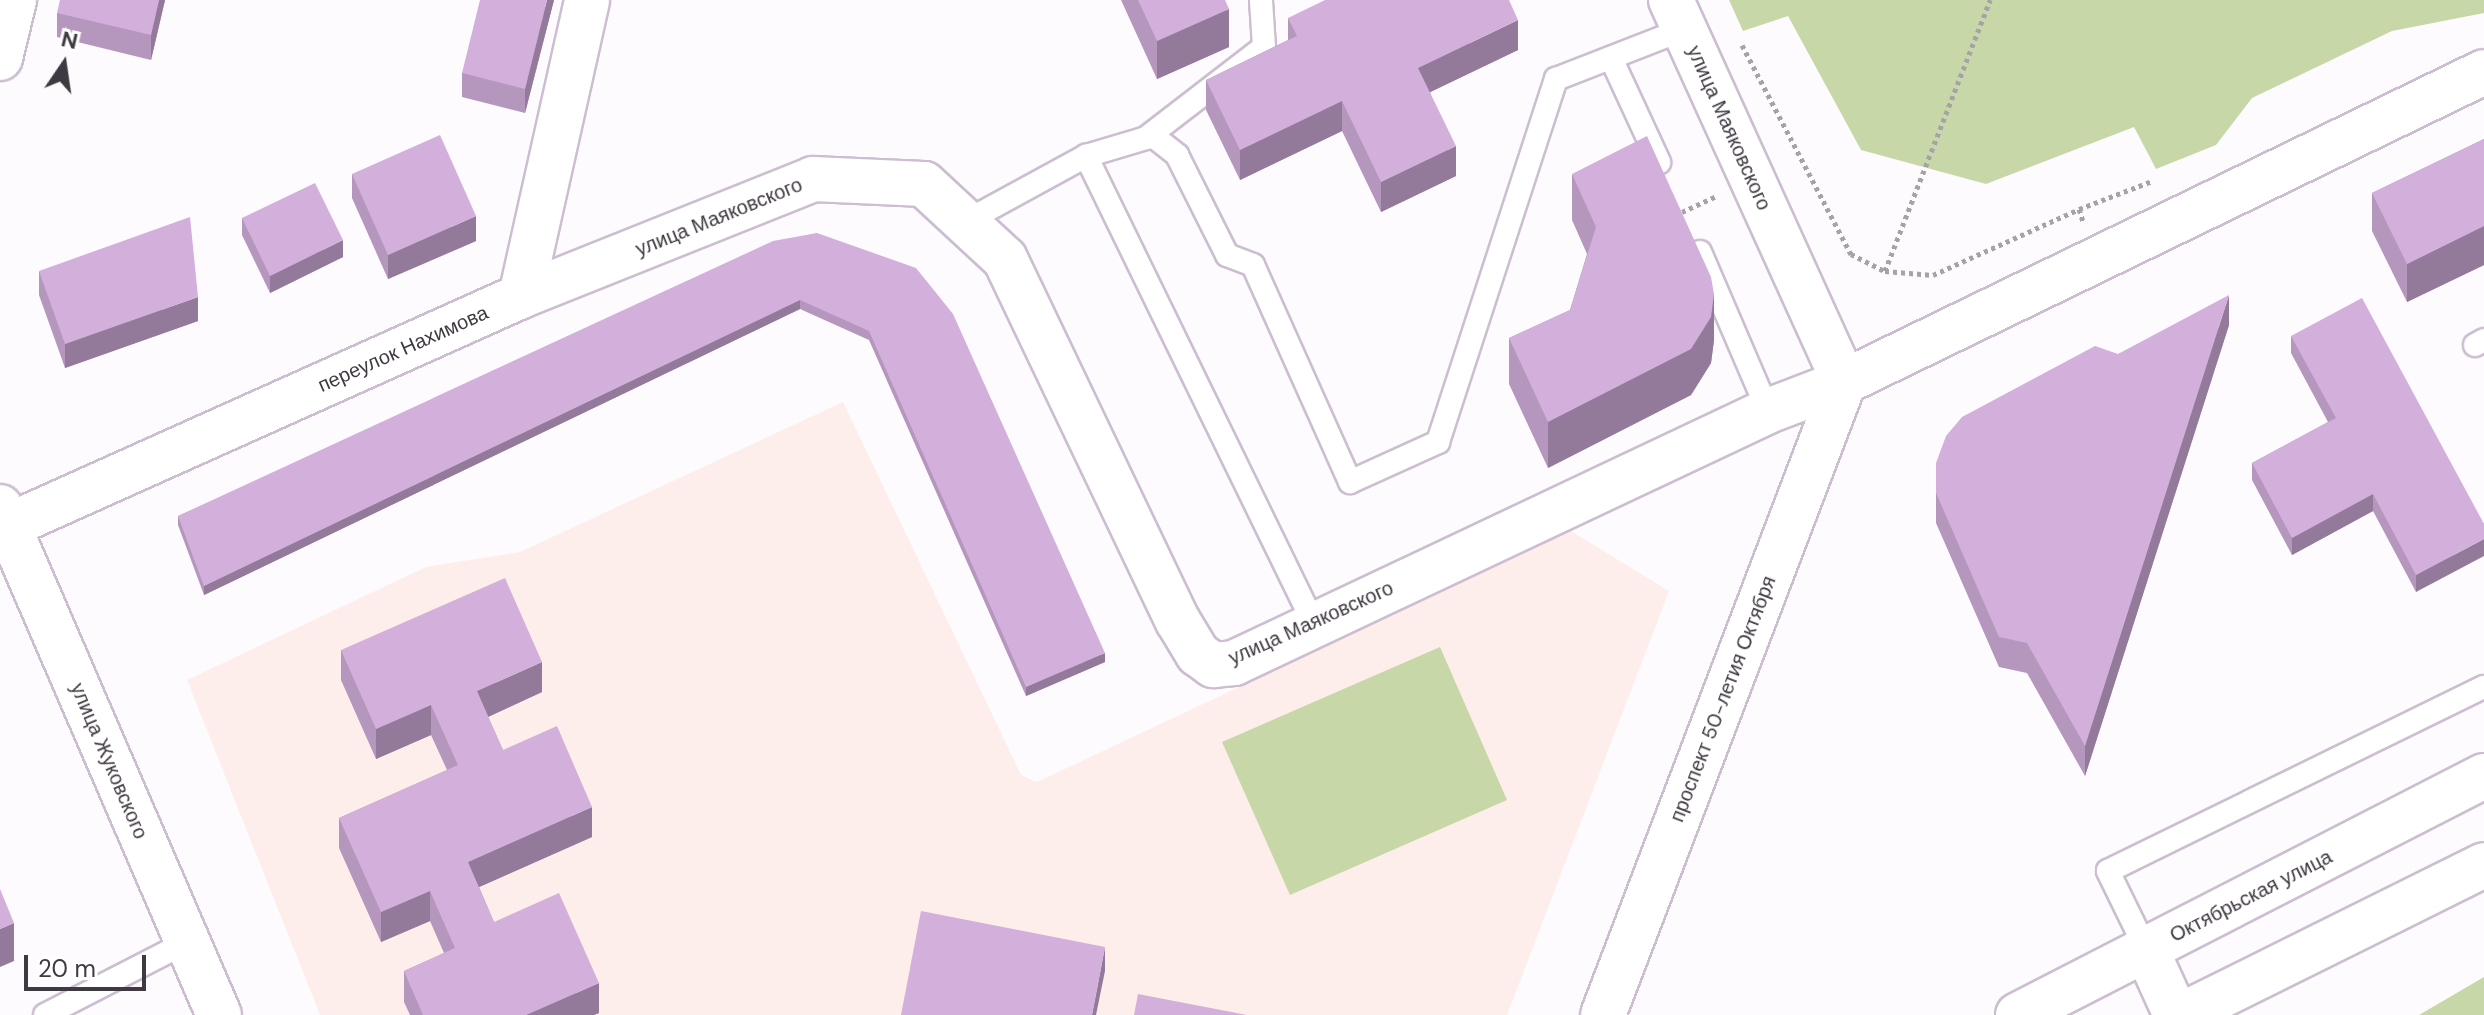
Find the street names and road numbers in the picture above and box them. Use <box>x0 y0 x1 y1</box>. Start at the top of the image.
street label: улица Маяковского <box>1682 42 1776 214</box>
street label: улица Маяковского <box>632 173 806 261</box>
street label: переулок Нахимова <box>314 301 492 397</box>
street label: проспект 50-летия Октября <box>1665 573 1781 825</box>
street label: улица Маяковского <box>1225 576 1397 670</box>
street label: улица Жуковского <box>65 679 153 843</box>
street label: Октябрьская улица <box>2166 845 2336 947</box>

